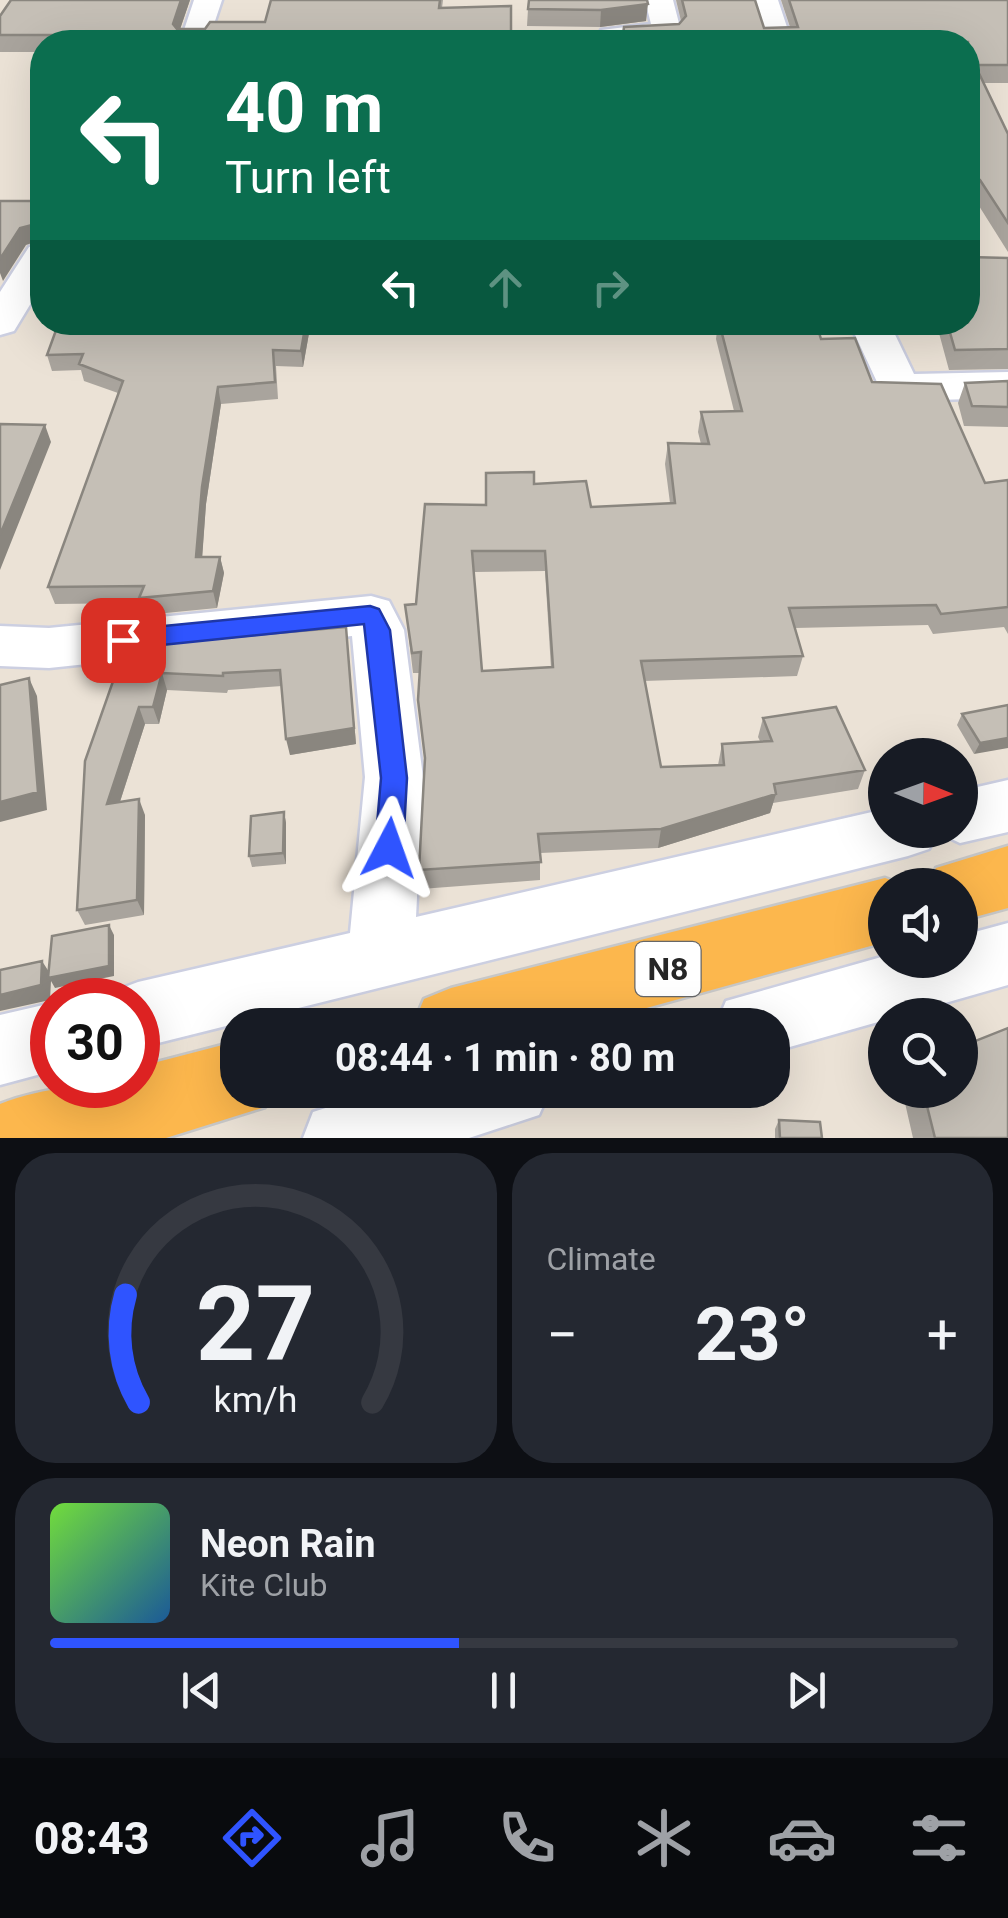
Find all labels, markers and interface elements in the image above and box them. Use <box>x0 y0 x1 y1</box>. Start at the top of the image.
text: 40 m <box>225 67 383 149</box>
icon: left <box>60 70 190 200</box>
text: Turn left <box>225 151 391 204</box>
icon: left <box>373 260 428 315</box>
icon: ahead <box>478 260 533 315</box>
icon: right <box>583 260 638 315</box>
pin <box>81 598 166 683</box>
icon: arrive <box>96 613 151 668</box>
north arrow <box>868 738 978 848</box>
map controls <box>868 738 978 1108</box>
position arrow <box>337 796 441 900</box>
button: sound <box>868 868 978 978</box>
road number: N8 <box>636 942 700 996</box>
speed limit sign: 30 <box>30 978 160 1108</box>
button: search <box>868 998 978 1108</box>
text: 08:44 · 1 min · 80 m <box>335 1036 675 1080</box>
text: Climate <box>547 1240 656 1278</box>
text: 27 <box>196 1264 315 1385</box>
text: 23° <box>695 1290 810 1378</box>
text: − <box>547 1303 578 1367</box>
text: + <box>927 1303 958 1367</box>
text: km/h <box>214 1379 298 1421</box>
text: Neon Rain <box>200 1522 376 1566</box>
text: Kite Club <box>200 1566 327 1604</box>
icon: previous <box>174 1663 229 1718</box>
icon: pause <box>476 1663 531 1718</box>
icon: next <box>779 1663 834 1718</box>
icon: directions <box>217 1803 287 1873</box>
icon: music <box>355 1803 425 1873</box>
icon: phone <box>492 1803 562 1873</box>
icon: climate <box>629 1803 699 1873</box>
icon: car <box>767 1803 837 1873</box>
icon: filters <box>904 1803 974 1873</box>
text: 08:43 <box>34 1812 150 1865</box>

